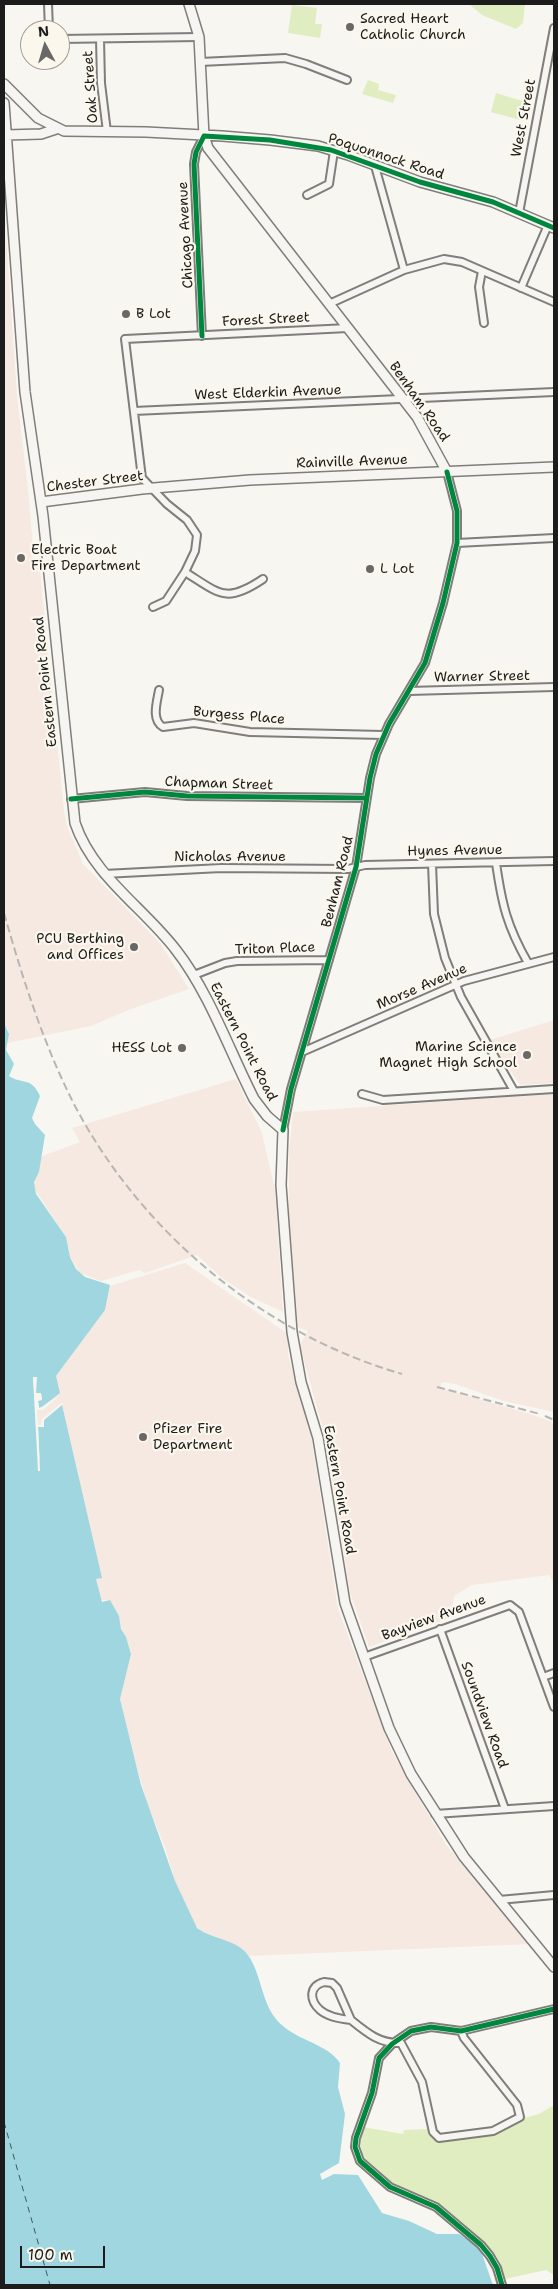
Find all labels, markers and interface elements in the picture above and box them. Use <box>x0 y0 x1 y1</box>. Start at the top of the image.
place label: Sacred Heart Catholic Church <box>360 11 466 44</box>
north arrow <box>20 20 70 70</box>
marker: Sacred Heart Catholic Church <box>344 21 356 33</box>
text: N <box>37 22 50 41</box>
street label: Oak Street <box>80 50 102 124</box>
street label: West Street <box>508 77 540 159</box>
street label: Poquonnock Road <box>326 130 446 184</box>
street label: Chicago Avenue <box>175 181 197 289</box>
place label: B Lot <box>136 306 171 322</box>
marker: B Lot <box>120 308 132 320</box>
street label: Forest Street <box>222 309 310 331</box>
street label: Benham Road <box>385 359 453 445</box>
street label: West Elderkin Avenue <box>194 382 342 404</box>
street label: Rainville Avenue <box>296 452 408 472</box>
street label: Chester Street <box>46 468 144 496</box>
place label: Electric Boat Fire Department <box>31 542 141 574</box>
marker: Electric Boat Fire Department <box>15 552 27 564</box>
place label: L Lot <box>380 561 414 577</box>
marker: L Lot <box>364 563 376 575</box>
street label: Eastern Point Road <box>31 616 61 748</box>
street label: Warner Street <box>434 668 530 686</box>
street label: Burgess Place <box>192 704 286 728</box>
street label: Chapman Street <box>164 774 274 794</box>
street label: Benham Road <box>319 834 357 930</box>
street label: Hynes Avenue <box>407 842 503 860</box>
street label: Nicholas Avenue <box>174 849 286 865</box>
place label: PCU Berthing and Offices <box>36 931 124 964</box>
street label: Triton Place <box>234 939 316 959</box>
marker: PCU Berthing and Offices <box>128 941 140 953</box>
street label: Morse Avenue <box>374 960 470 1014</box>
street label: Eastern Point Road <box>206 980 280 1104</box>
place label: Marine Science Magnet High School <box>379 1039 517 1072</box>
place label: HESS Lot <box>111 1040 172 1056</box>
marker: HESS Lot <box>176 1042 188 1054</box>
marker: Marine Science Magnet High School <box>521 1049 533 1061</box>
place label: Pfizer Fire Department <box>153 1421 233 1454</box>
street label: Eastern Point Road <box>319 1424 359 1556</box>
marker: Pfizer Fire Department <box>137 1431 149 1443</box>
street label: Bayview Avenue <box>380 1591 488 1645</box>
street label: Soundview Road <box>457 1659 511 1771</box>
scale bar <box>22 2236 108 2268</box>
text: 100 m <box>28 2245 73 2265</box>

